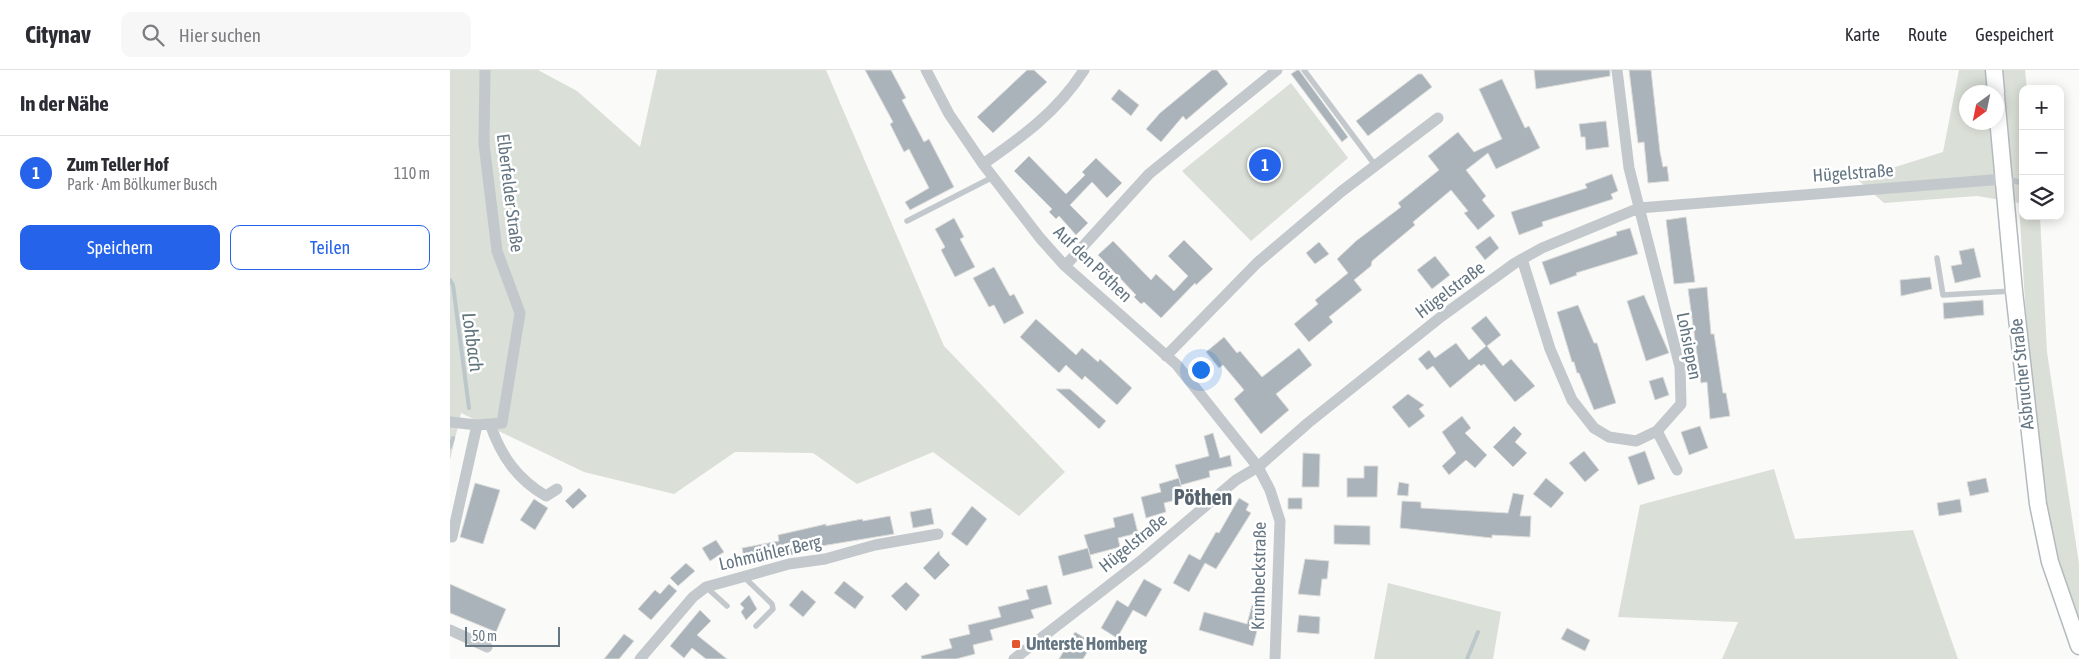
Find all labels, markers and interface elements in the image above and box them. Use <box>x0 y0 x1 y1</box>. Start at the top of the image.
search box <box>121 12 471 57</box>
text: Citynav <box>25 21 91 48</box>
icon: search <box>139 21 167 49</box>
text: Hier suchen <box>179 24 261 46</box>
text: Karte <box>1845 24 1880 45</box>
text: Route <box>1908 24 1947 45</box>
text: Gespeichert <box>1975 24 2054 45</box>
north arrow <box>1959 85 2004 130</box>
map controls <box>2019 85 2064 220</box>
button: + <box>2019 85 2064 130</box>
text: In der Nähe <box>20 91 109 115</box>
button: − <box>2019 130 2064 175</box>
street label: Elberfelder Straße <box>493 133 528 253</box>
pin: 1 <box>1249 146 1281 184</box>
text: Zum Teller Hof <box>67 153 169 175</box>
street label: Hügelstraße <box>1812 159 1894 186</box>
text: 1 <box>32 164 40 182</box>
text: 110 m <box>394 164 430 182</box>
text: Park · Am Bölkumer Busch <box>67 175 218 193</box>
button: layers <box>2019 175 2064 220</box>
street label: Auf den Pöthen <box>1050 221 1137 306</box>
button: Speichern <box>20 225 220 270</box>
button: Teilen <box>230 225 430 270</box>
street label: Hügelstraße <box>1411 257 1488 322</box>
street label: Lohsiepen <box>1673 310 1706 381</box>
water label: Lohbach <box>458 311 488 373</box>
street label: Asbrucher Straße <box>2005 317 2038 431</box>
your location <box>1188 357 1214 383</box>
district label: Pöthen <box>1174 484 1232 510</box>
street label: Hügelstraße <box>1095 509 1171 576</box>
street label: Krumbeckstraße <box>1247 522 1270 630</box>
street label: Lohmühler Berg <box>717 530 823 574</box>
scale bar <box>465 624 560 647</box>
text: 50 m <box>472 628 497 644</box>
place label: Unterste Homberg <box>1026 633 1147 654</box>
marker: Unterste Homberg <box>1010 638 1022 650</box>

